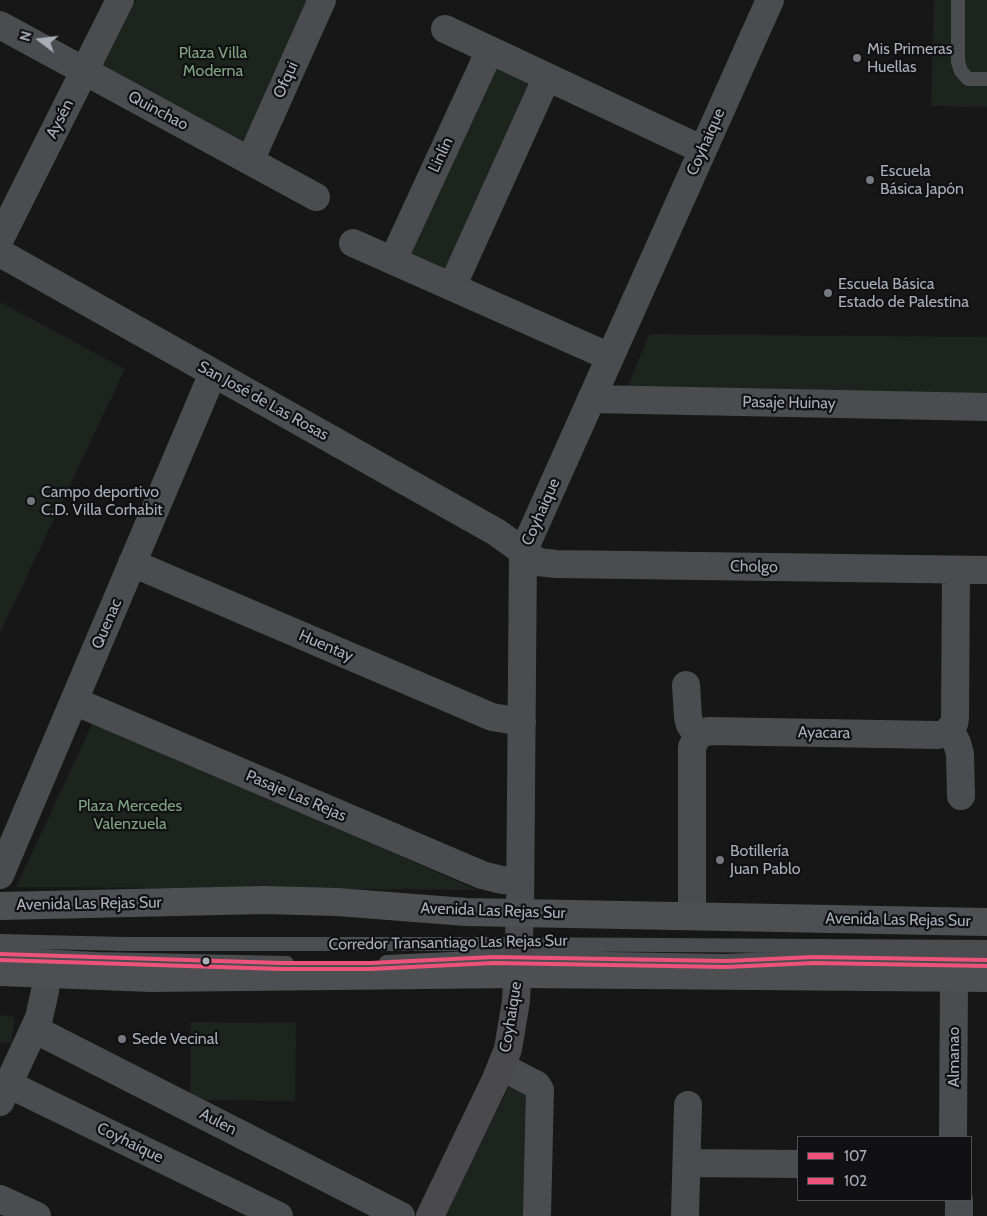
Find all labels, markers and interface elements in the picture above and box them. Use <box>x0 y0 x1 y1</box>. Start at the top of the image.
north arrow <box>15 15 65 65</box>
text: N <box>16 29 35 43</box>
place label: Mis Primeras Huellas <box>867 39 952 77</box>
park label: Plaza Villa Moderna <box>179 43 247 81</box>
marker: Mis Primeras Huellas <box>851 52 863 64</box>
street label: Ofqui <box>269 59 303 101</box>
street label: Quinchao <box>125 87 191 135</box>
street label: Aysén <box>42 96 78 142</box>
street label: Coyhaique <box>683 105 729 179</box>
street label: Linlín <box>425 134 457 176</box>
place label: Escuela Básica Japón <box>880 161 964 199</box>
marker: Escuela Básica Japón <box>864 174 876 186</box>
place label: Escuela Básica Estado de Palestina <box>838 274 969 312</box>
marker: Escuela Básica Estado de Palestina <box>822 287 834 299</box>
street label: San José de Las Rosas <box>194 357 332 445</box>
street label: Pasaje Huinay <box>742 393 836 413</box>
street label: Coyhaique <box>518 475 564 549</box>
place label: Campo deportivo C.D. Villa Corhabit <box>41 482 163 520</box>
marker: Campo deportivo C.D. Villa Corhabit <box>25 495 37 507</box>
street label: Cholgo <box>730 557 778 577</box>
street label: Quenac <box>88 596 126 652</box>
street label: Huentay <box>296 626 356 666</box>
street label: Ayacara <box>798 723 850 743</box>
street label: Pasaje Las Rejas <box>243 766 349 826</box>
park label: Plaza Mercedes Valenzuela <box>78 796 182 834</box>
place label: Botillería Juan Pablo <box>730 841 800 879</box>
marker: Botillería Juan Pablo <box>714 854 726 866</box>
street label: Avenida Las Rejas Sur <box>16 893 162 915</box>
street label: Avenida Las Rejas Sur <box>420 899 566 923</box>
street label: Avenida Las Rejas Sur <box>825 909 971 931</box>
street label: Corredor Transantiago Las Rejas Sur <box>328 931 568 955</box>
unlabelled marker <box>201 956 211 966</box>
street label: Coyhaique <box>496 980 526 1054</box>
street label: Almanao <box>944 1027 964 1087</box>
place label: Sede Vecinal <box>132 1029 218 1049</box>
marker: Sede Vecinal <box>116 1033 128 1045</box>
street label: Aulen <box>196 1105 240 1139</box>
street label: Coyhaique <box>94 1119 166 1167</box>
legend <box>797 1136 972 1201</box>
text: 107 <box>844 1147 867 1165</box>
text: 102 <box>844 1172 867 1190</box>

